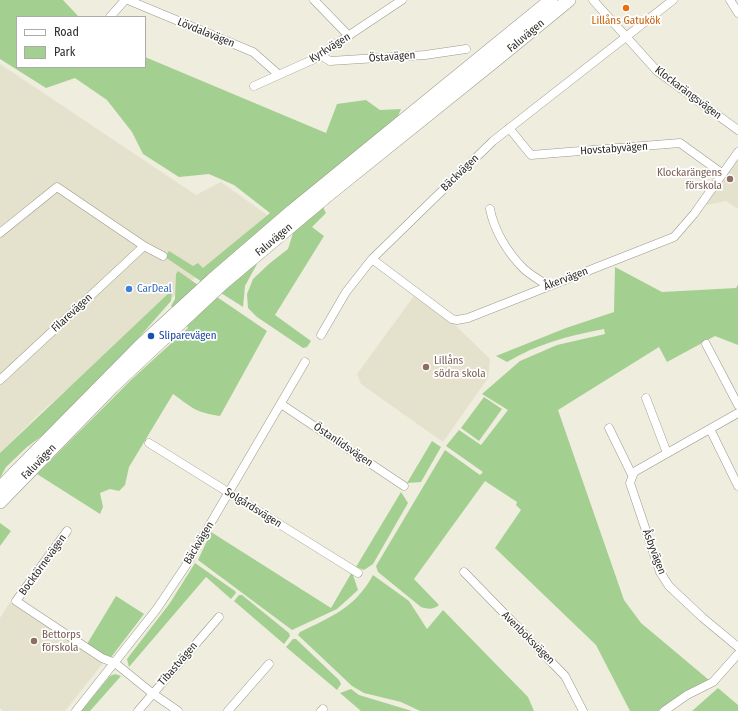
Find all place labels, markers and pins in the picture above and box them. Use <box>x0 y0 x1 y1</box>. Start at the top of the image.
marker: Lillåns Gatukök <box>621 3 631 13</box>
place label: Lillåns Gatukök <box>592 14 660 28</box>
place label: Klockarängens förskola <box>657 166 722 192</box>
marker: Klockarängens förskola <box>725 174 735 184</box>
place label: CarDeal <box>137 282 172 296</box>
marker: CarDeal <box>124 284 134 294</box>
place label: Sliparevägen <box>159 329 216 343</box>
marker: Sliparevägen <box>146 331 156 341</box>
place label: Lillåns södra skola <box>434 354 486 380</box>
marker: Lillåns södra skola <box>421 362 431 372</box>
place label: Bettorps förskola <box>42 628 81 654</box>
marker: Bettorps förskola <box>29 636 39 646</box>

